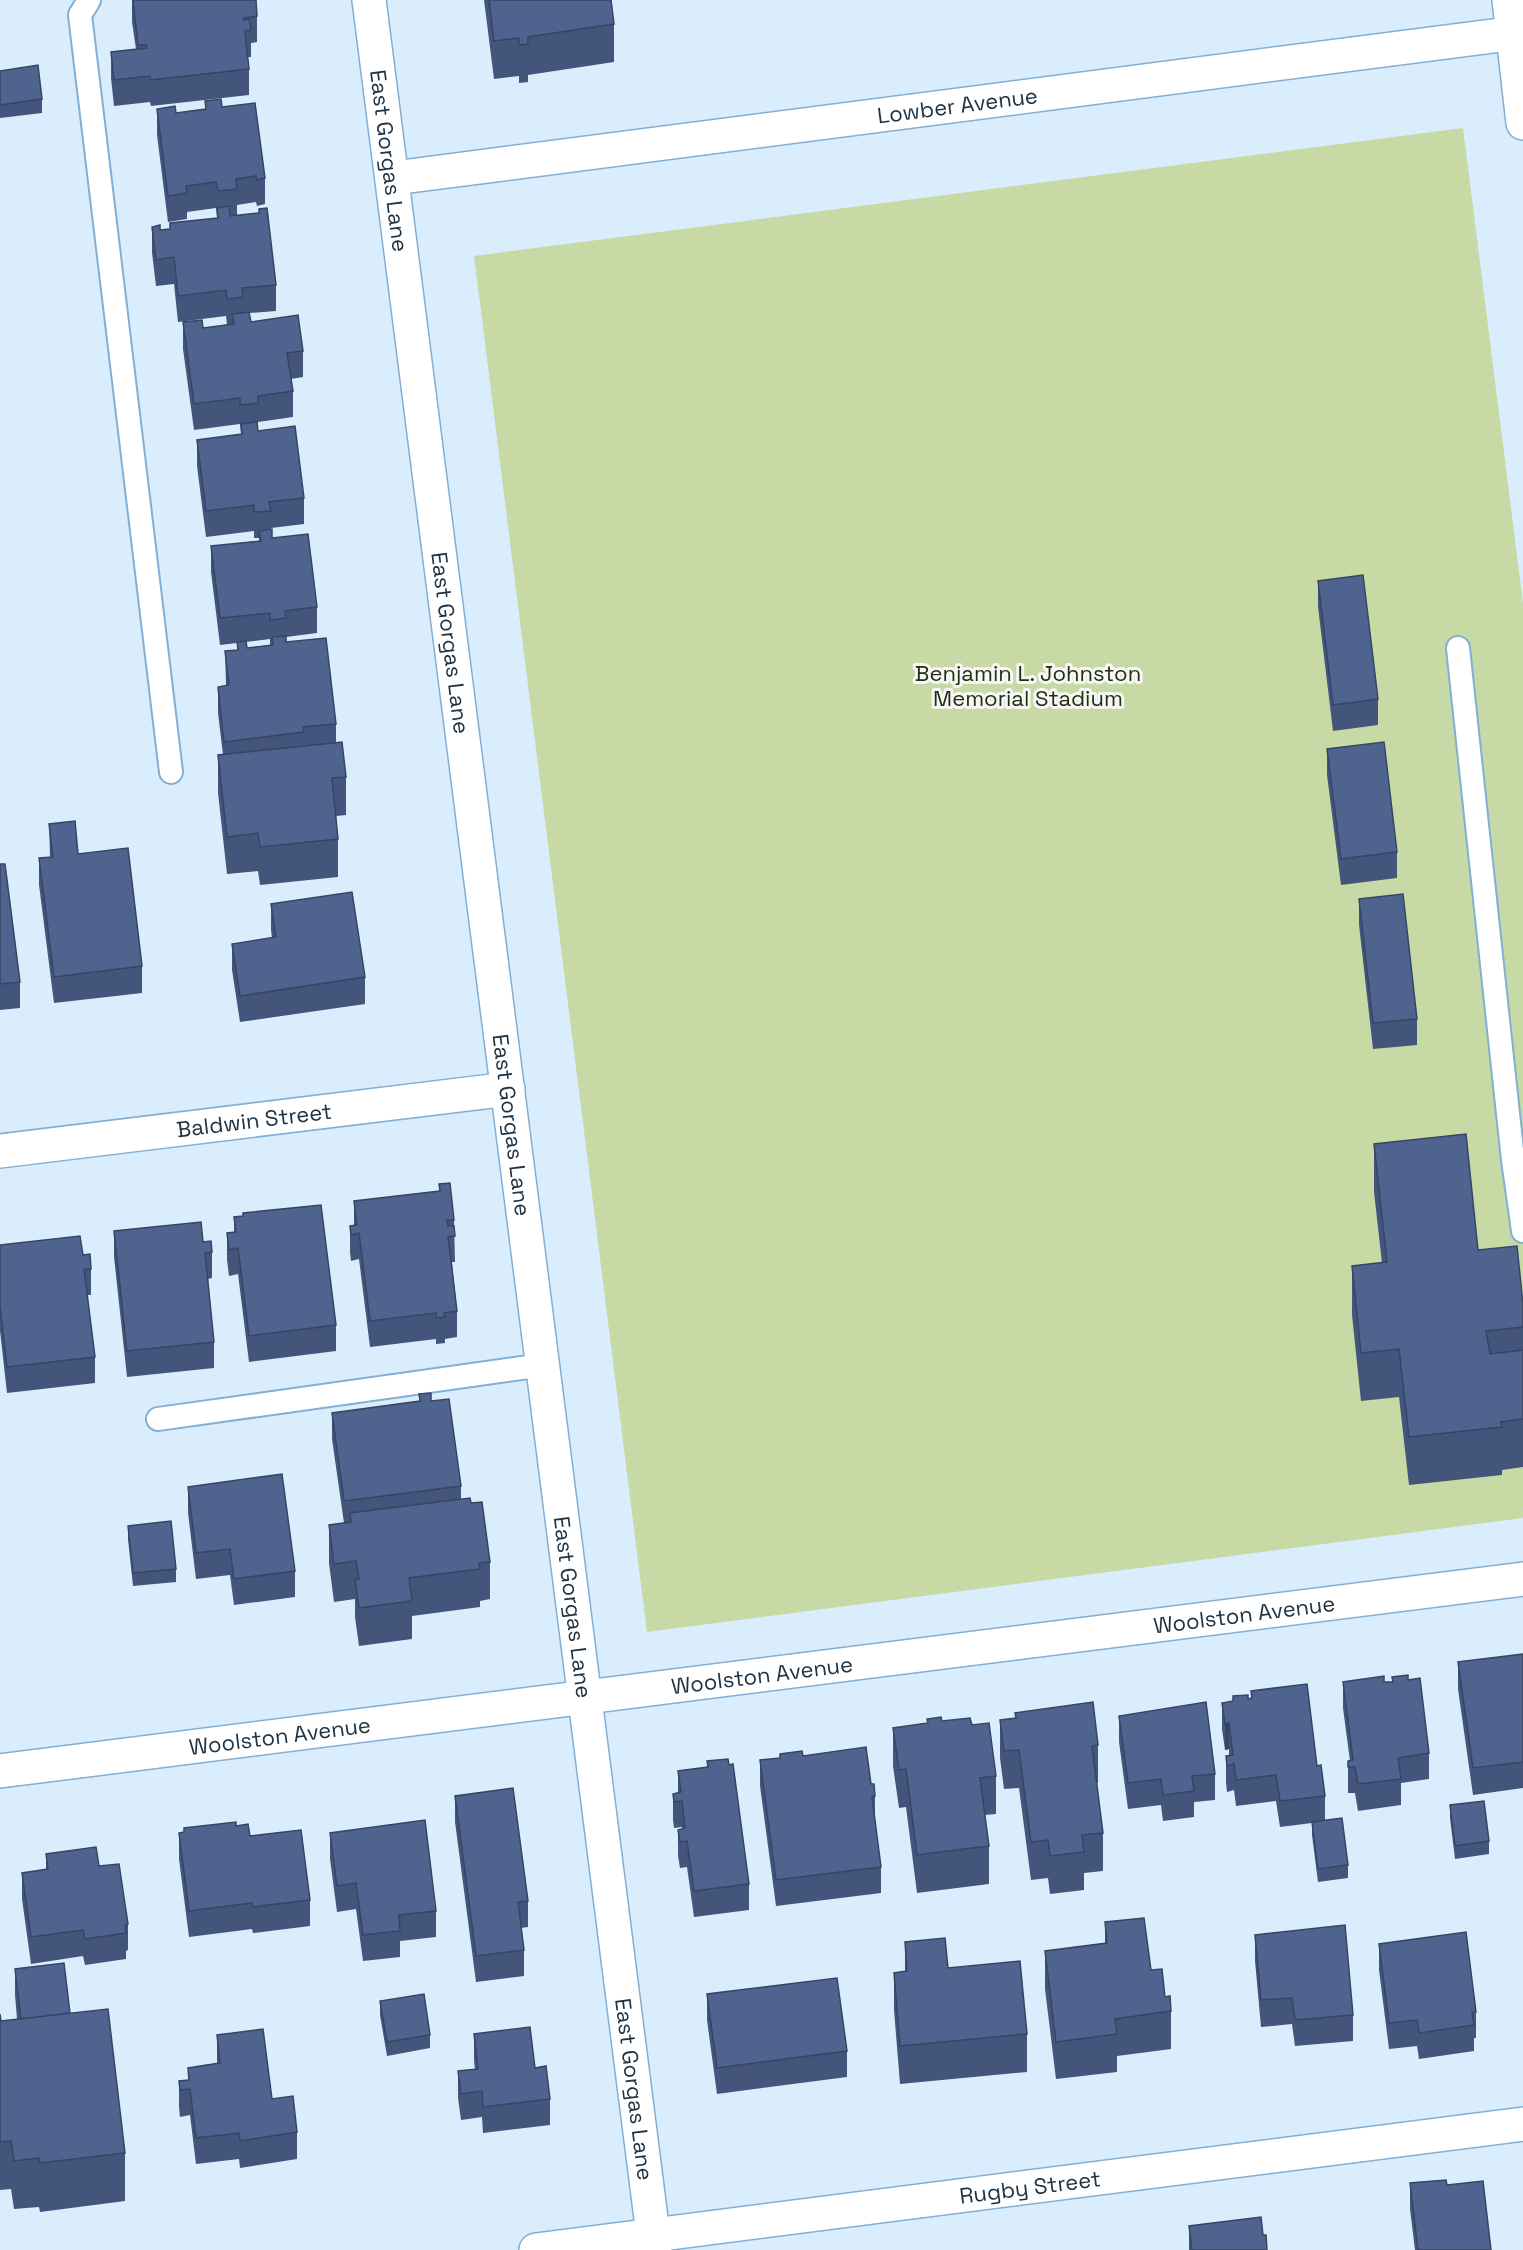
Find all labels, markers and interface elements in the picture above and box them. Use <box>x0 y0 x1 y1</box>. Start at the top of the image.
street label: East Gorgas Lane <box>364 68 415 253</box>
street label: Lowber Avenue <box>875 81 1039 129</box>
street label: East Gorgas Lane <box>425 550 476 736</box>
park label: Benjamin L. Johnston Memorial Stadium <box>915 659 1141 712</box>
street label: East Gorgas Lane <box>487 1032 537 1218</box>
street label: Baldwin Street <box>175 1097 333 1143</box>
street label: East Gorgas Lane <box>548 1514 599 1700</box>
street label: Woolston Avenue <box>1152 1589 1337 1639</box>
street label: Woolston Avenue <box>670 1650 854 1700</box>
street label: Woolston Avenue <box>187 1710 372 1761</box>
street label: East Gorgas Lane <box>609 1997 660 2182</box>
street label: Rugby Street <box>958 2164 1102 2210</box>

